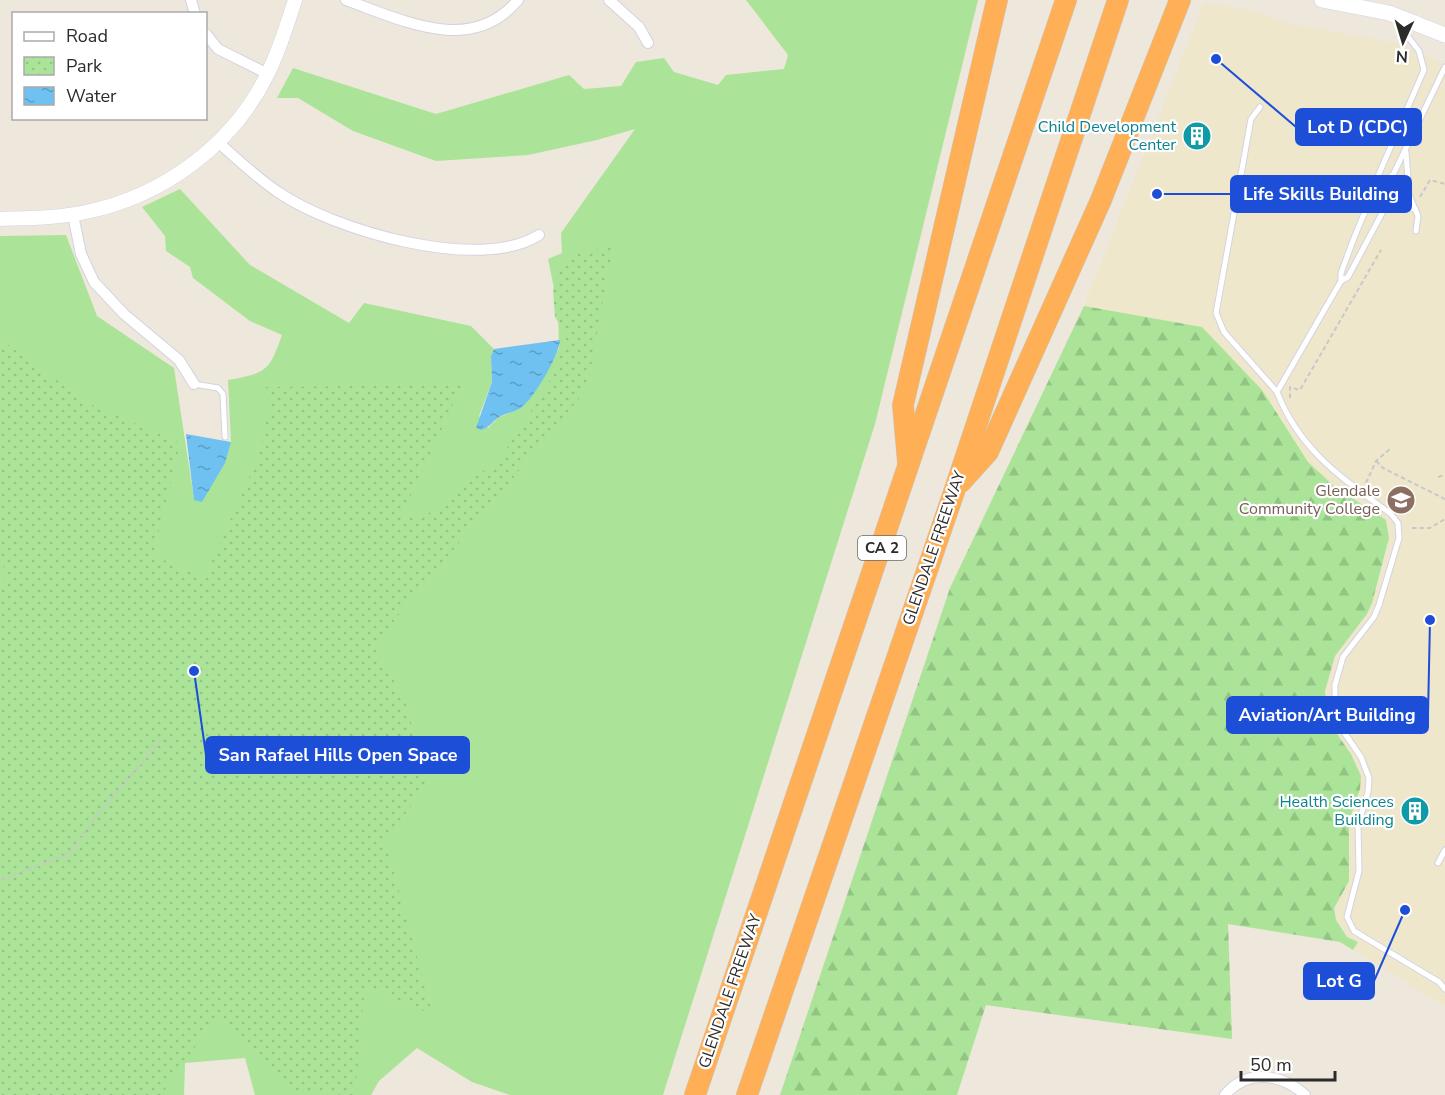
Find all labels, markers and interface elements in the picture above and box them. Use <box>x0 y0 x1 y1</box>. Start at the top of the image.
legend <box>12 12 207 120</box>
north arrow <box>1373 12 1433 72</box>
text: Road <box>66 24 108 48</box>
text: N <box>1395 45 1409 67</box>
text: Park <box>66 54 103 78</box>
text: Water <box>66 84 117 108</box>
callout: Lot D (CDC) <box>1296 109 1421 145</box>
text: Lot D (CDC) <box>1307 115 1409 139</box>
place label: Child Development Center <box>1038 116 1176 156</box>
building icon: Child Development Center <box>1181 120 1213 152</box>
callout: Life Skills Building <box>1231 176 1411 212</box>
text: Life Skills Building <box>1243 182 1399 206</box>
street label: GLENDALE FREEWAY <box>897 467 971 628</box>
place label: Glendale Community College <box>1239 480 1380 520</box>
school or university icon: Glendale Community College <box>1385 484 1417 516</box>
road number: CA 2 <box>858 536 906 560</box>
callout: Aviation/Art Building <box>1227 697 1428 733</box>
text: Aviation/Art Building <box>1238 703 1416 727</box>
callout: San Rafael Hills Open Space <box>206 737 469 773</box>
text: San Rafael Hills Open Space <box>218 743 458 767</box>
place label: Health Sciences Building <box>1279 791 1394 831</box>
building icon: Health Sciences Building <box>1399 795 1431 827</box>
street label: GLENDALE FREEWAY <box>693 910 767 1071</box>
callout: Lot G <box>1304 963 1374 999</box>
text: Lot G <box>1316 969 1362 993</box>
scale bar <box>1241 1044 1336 1082</box>
text: 50 m <box>1250 1053 1292 1077</box>

